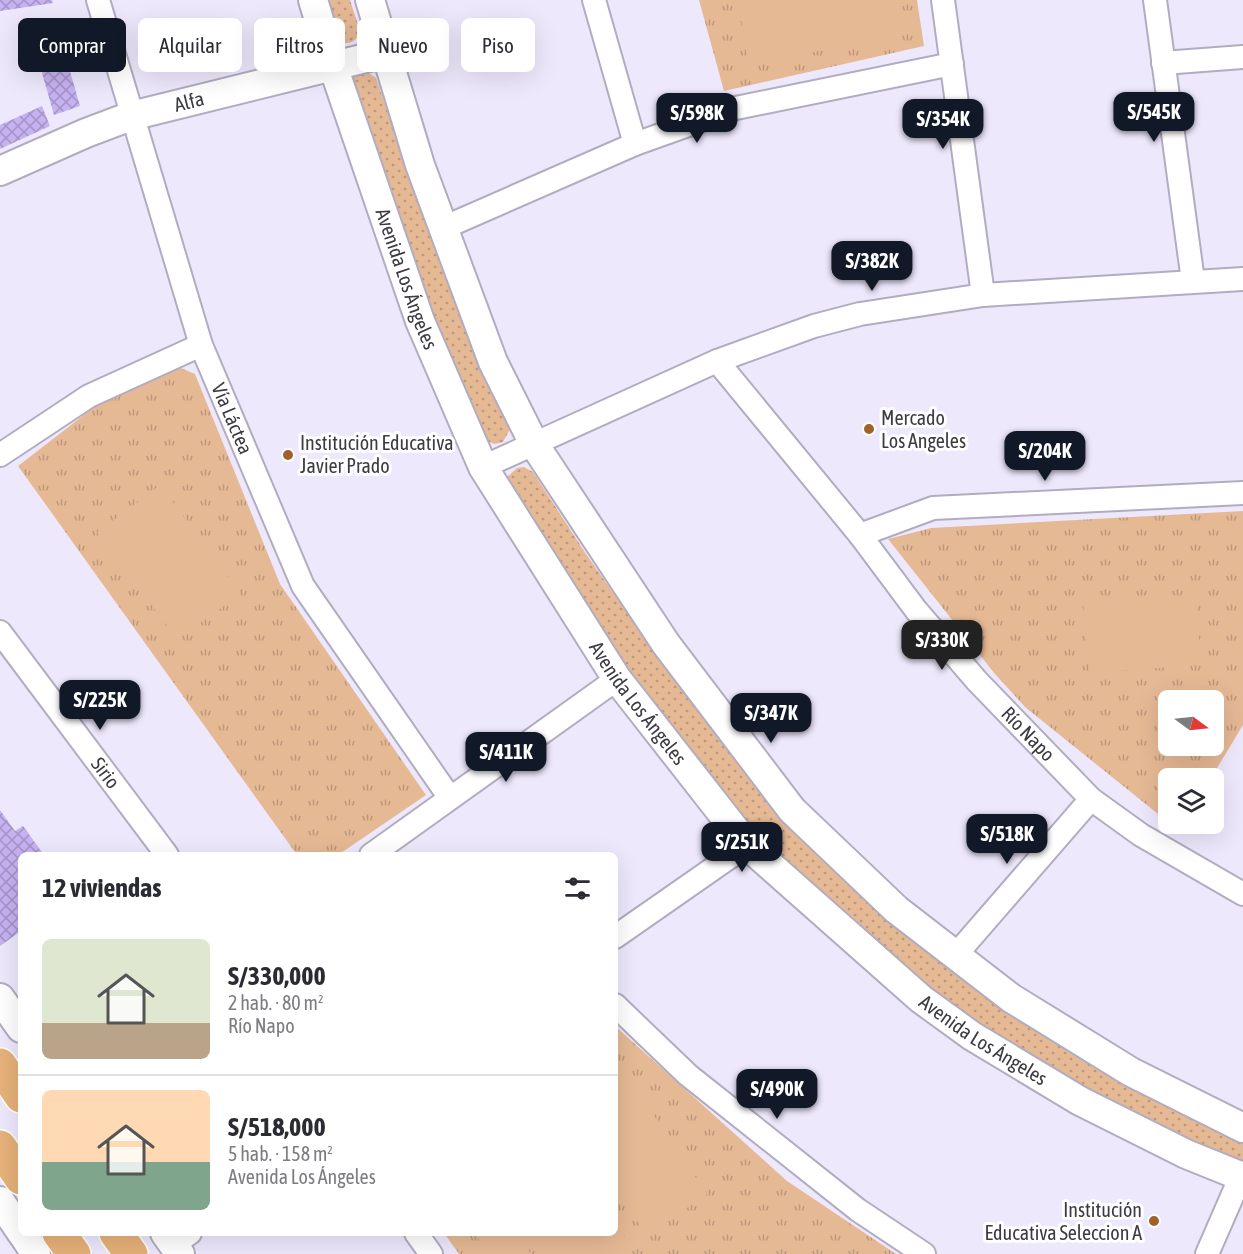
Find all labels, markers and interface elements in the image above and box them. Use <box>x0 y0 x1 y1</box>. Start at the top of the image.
chip: Comprar <box>18 18 126 72</box>
chip: Alquilar <box>138 18 242 72</box>
chip: Filtros <box>254 18 345 72</box>
chip: Nuevo <box>357 18 449 72</box>
chip: Piso <box>461 18 535 72</box>
street label: Alfa <box>172 86 206 116</box>
pin: S/545K <box>1105 92 1203 143</box>
pin: S/598K <box>648 93 746 144</box>
pin: S/354K <box>894 99 992 150</box>
text: S/545K <box>1127 100 1181 123</box>
text: S/598K <box>670 101 724 124</box>
text: S/354K <box>916 107 970 130</box>
street label: Avenida Los Ángeles <box>371 205 443 352</box>
pin: S/382K <box>823 241 921 292</box>
text: S/382K <box>845 249 899 272</box>
street label: Vía Láctea <box>207 379 258 457</box>
place label: Mercado Los Angeles <box>881 406 966 452</box>
marker: Mercado Los Angeles <box>862 422 876 436</box>
place label: Institución Educativa Javier Prado <box>300 431 454 477</box>
pin: S/204K <box>996 431 1094 482</box>
text: S/204K <box>1018 439 1072 462</box>
marker: Institución Educativa Javier Prado <box>281 448 295 462</box>
pin: S/330K <box>893 620 991 671</box>
text: S/330K <box>915 628 969 651</box>
street label: Avenida Los Ángeles <box>585 637 692 769</box>
pin: S/225K <box>51 680 149 731</box>
text: S/225K <box>73 688 127 711</box>
north arrow <box>1158 690 1224 756</box>
map controls <box>1158 690 1224 834</box>
pin: S/347K <box>722 693 820 744</box>
text: S/347K <box>744 701 798 724</box>
street label: Río Napo <box>997 702 1060 766</box>
pin: S/411K <box>457 732 555 783</box>
text: S/411K <box>479 740 533 763</box>
street label: Sirio <box>87 753 125 793</box>
button: layers <box>1158 768 1224 834</box>
pin: S/518K <box>958 814 1056 865</box>
pin: S/251K <box>693 822 791 873</box>
text: S/518K <box>980 822 1034 845</box>
text: S/251K <box>715 830 769 853</box>
icon: filters <box>561 872 594 905</box>
text: 12 viviendas <box>42 873 161 903</box>
text: S/330,000 <box>228 961 326 991</box>
icon: home <box>90 963 162 1035</box>
street label: Avenida Los Ángeles <box>915 990 1051 1090</box>
text: 2 hab. · 80 m² <box>228 991 323 1014</box>
text: Río Napo <box>228 1014 295 1037</box>
pin: S/490K <box>728 1069 826 1120</box>
text: S/490K <box>750 1077 804 1100</box>
text: S/518,000 <box>228 1112 326 1142</box>
icon: home <box>90 1114 162 1186</box>
text: 5 hab. · 158 m² <box>228 1142 333 1165</box>
text: Avenida Los Ángeles <box>228 1165 376 1188</box>
place label: Institución Educativa Seleccion A <box>985 1198 1142 1244</box>
marker: Institución Educativa Seleccion A <box>1147 1214 1161 1228</box>

